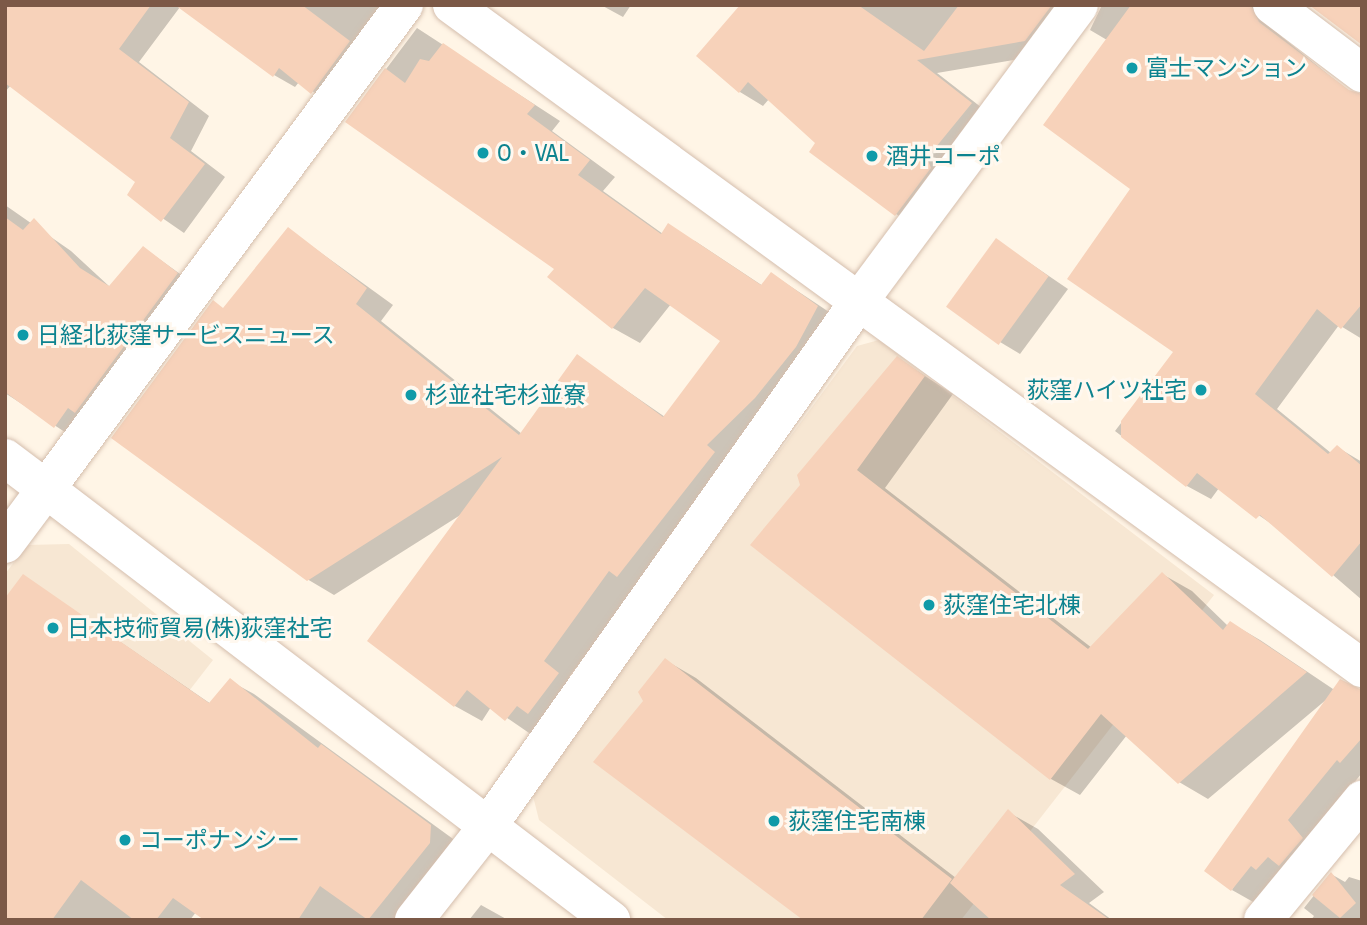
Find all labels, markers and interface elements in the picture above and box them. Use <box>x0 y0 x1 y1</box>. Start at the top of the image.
place label: 富士マンション <box>1146 54 1307 82</box>
marker: 富士マンション <box>1124 60 1140 76</box>
place label: O・VAL <box>497 139 569 167</box>
place label: 酒井コーポ <box>886 142 1001 170</box>
marker: O・VAL <box>475 145 491 161</box>
marker: 酒井コーポ <box>864 148 880 164</box>
place label: 日経北荻窪サービスニュース <box>37 321 336 349</box>
marker: 日経北荻窪サービスニュース <box>15 327 31 343</box>
place label: 荻窪ハイツ社宅 <box>1026 376 1187 404</box>
place label: 杉並社宅杉並寮 <box>425 381 586 409</box>
marker: 荻窪ハイツ社宅 <box>1193 382 1209 398</box>
marker: 杉並社宅杉並寮 <box>403 387 419 403</box>
place label: 荻窪住宅北棟 <box>943 591 1081 619</box>
marker: 荻窪住宅北棟 <box>921 597 937 613</box>
place label: 日本技術貿易(株)荻窪社宅 <box>67 614 333 642</box>
marker: 日本技術貿易(株)荻窪社宅 <box>45 620 61 636</box>
place label: 荻窪住宅南棟 <box>788 807 926 835</box>
marker: 荻窪住宅南棟 <box>766 813 782 829</box>
place label: コーポナンシー <box>139 826 300 854</box>
marker: コーポナンシー <box>117 832 133 848</box>

